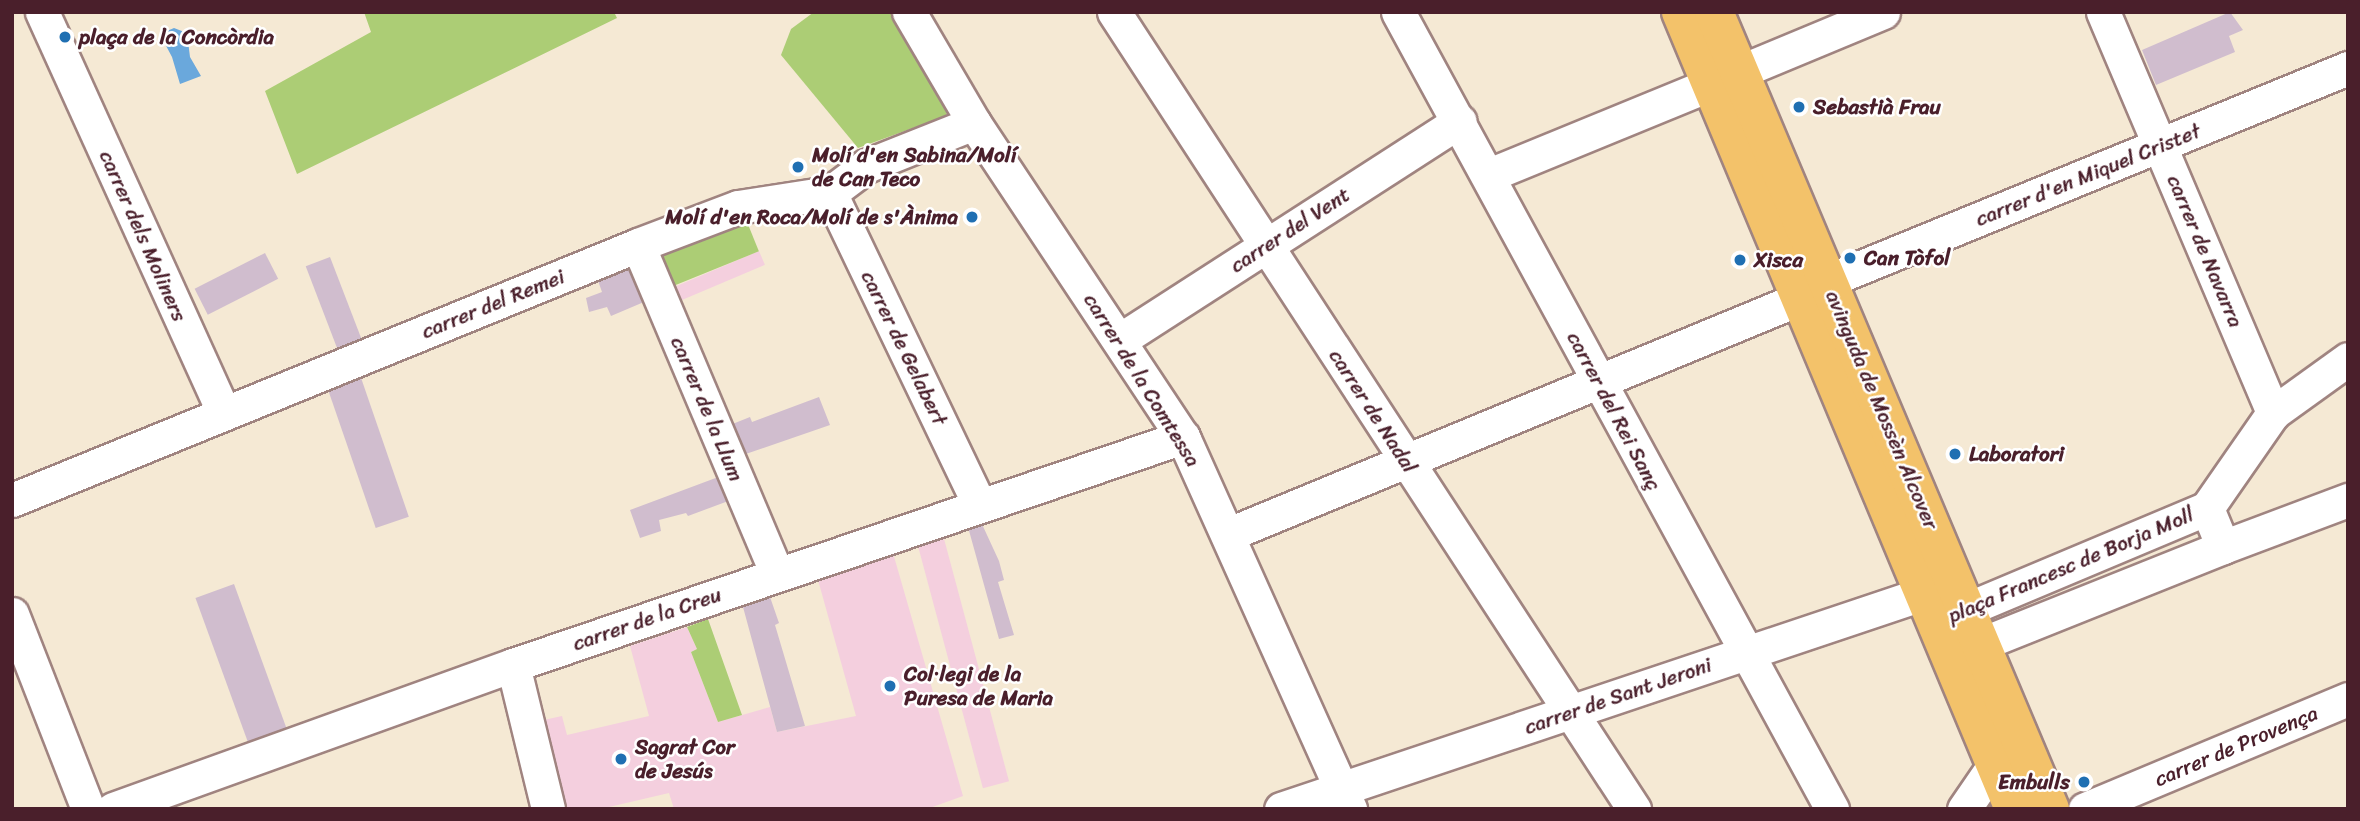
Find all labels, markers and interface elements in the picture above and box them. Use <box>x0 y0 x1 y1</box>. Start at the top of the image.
place label: plaça de la Concòrdia <box>79 24 275 50</box>
marker: plaça de la Concòrdia <box>57 29 73 45</box>
place label: Sebastià Frau <box>1813 94 1941 120</box>
marker: Sebastià Frau <box>1791 99 1807 115</box>
street label: carrer d'en Miquel Cristet <box>1971 118 2205 232</box>
place label: Molí d'en Sabina/Molí de Can Teco <box>812 142 1016 192</box>
street label: carrer dels Moliners <box>94 147 192 325</box>
marker: Molí d'en Sabina/Molí de Can Teco <box>790 159 806 175</box>
street label: carrer de Navarra <box>2161 171 2249 331</box>
street label: carrer del Vent <box>1225 182 1355 278</box>
place label: Molí d'en Roca/Molí de s'Ànima <box>664 204 958 230</box>
marker: Molí d'en Roca/Molí de s'Ànima <box>964 209 980 225</box>
place label: Can Tòfol <box>1864 245 1951 271</box>
place label: Xisca <box>1754 247 1803 273</box>
marker: Can Tòfol <box>1842 250 1858 266</box>
marker: Xisca <box>1732 252 1748 268</box>
street label: carrer del Remei <box>418 264 568 344</box>
street label: carrer de Gelabert <box>855 266 953 430</box>
street label: avinguda de Mossèn Alcover <box>1820 286 1944 534</box>
street label: carrer de la Comtessa <box>1078 288 1206 472</box>
street label: carrer del Rei Sanç <box>1561 327 1667 495</box>
street label: carrer de la Llum <box>665 333 749 485</box>
street label: carrer de Nadal <box>1323 344 1423 478</box>
place label: Laboratori <box>1969 441 2064 467</box>
marker: Laboratori <box>1947 446 1963 462</box>
street label: plaça Francesc de Borja Moll <box>1944 502 2198 628</box>
street label: carrer de la Creu <box>569 582 725 656</box>
street label: carrer de Sant Jeroni <box>1521 652 1715 740</box>
place label: Col·legi de la Puresa de Maria <box>904 661 1053 711</box>
marker: Col·legi de la Puresa de Maria <box>882 678 898 694</box>
street label: carrer de Provença <box>2150 700 2322 792</box>
place label: Sagrat Cor de Jesús <box>635 734 735 784</box>
marker: Sagrat Cor de Jesús <box>613 751 629 767</box>
place label: Embulls <box>1998 769 2070 795</box>
marker: Embulls <box>2076 774 2092 790</box>

